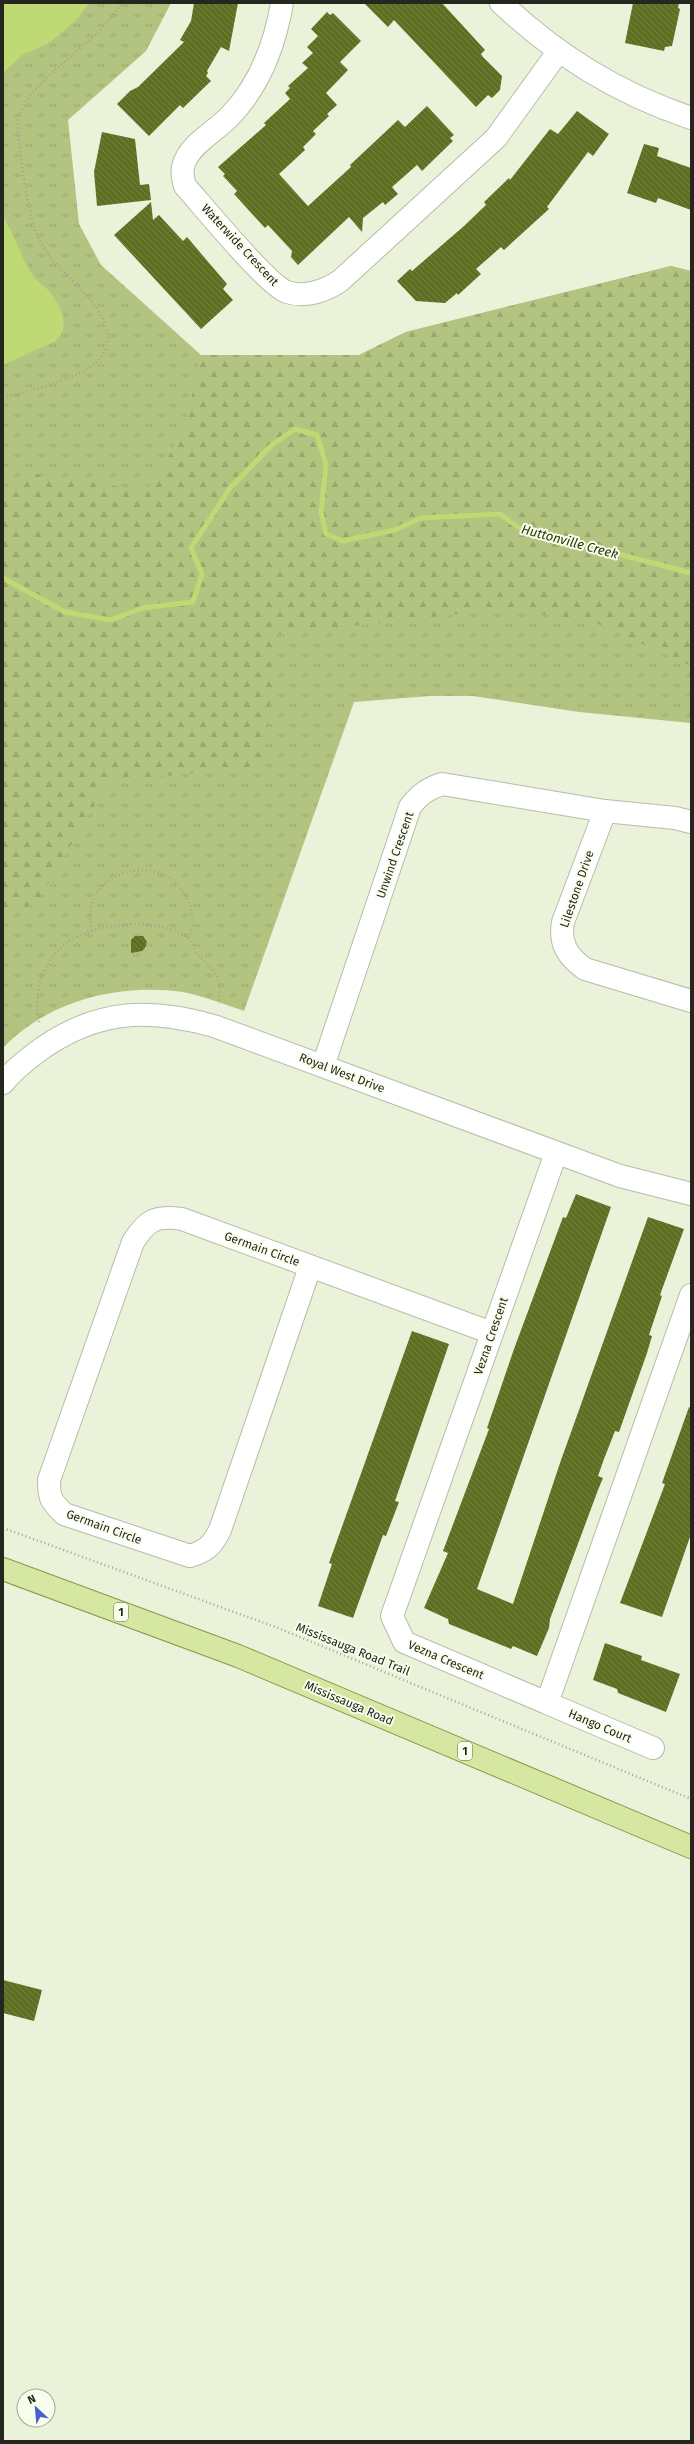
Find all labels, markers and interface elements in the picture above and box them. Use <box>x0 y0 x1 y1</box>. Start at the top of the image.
street label: Waterwide Crescent <box>199 201 282 289</box>
water label: Huttonville Creek <box>520 521 620 562</box>
street label: Unwind Crescent <box>374 809 417 900</box>
street label: Lilestone Drive <box>557 848 597 930</box>
street label: Royal West Drive <box>297 1050 387 1096</box>
street label: Germain Circle <box>222 1229 302 1269</box>
street label: Vezna Crescent <box>471 1295 511 1377</box>
street label: Germain Circle <box>64 1507 144 1547</box>
road number: 1 <box>114 1603 128 1621</box>
street label: Mississauga Road Trail <box>294 1620 413 1678</box>
street label: Vezna Crescent <box>406 1638 487 1683</box>
street label: Mississauga Road <box>303 1678 395 1728</box>
street label: Hango Court <box>566 1706 634 1746</box>
road number: 1 <box>458 1742 472 1760</box>
north arrow <box>16 2388 56 2428</box>
text: N <box>26 2392 38 2407</box>

